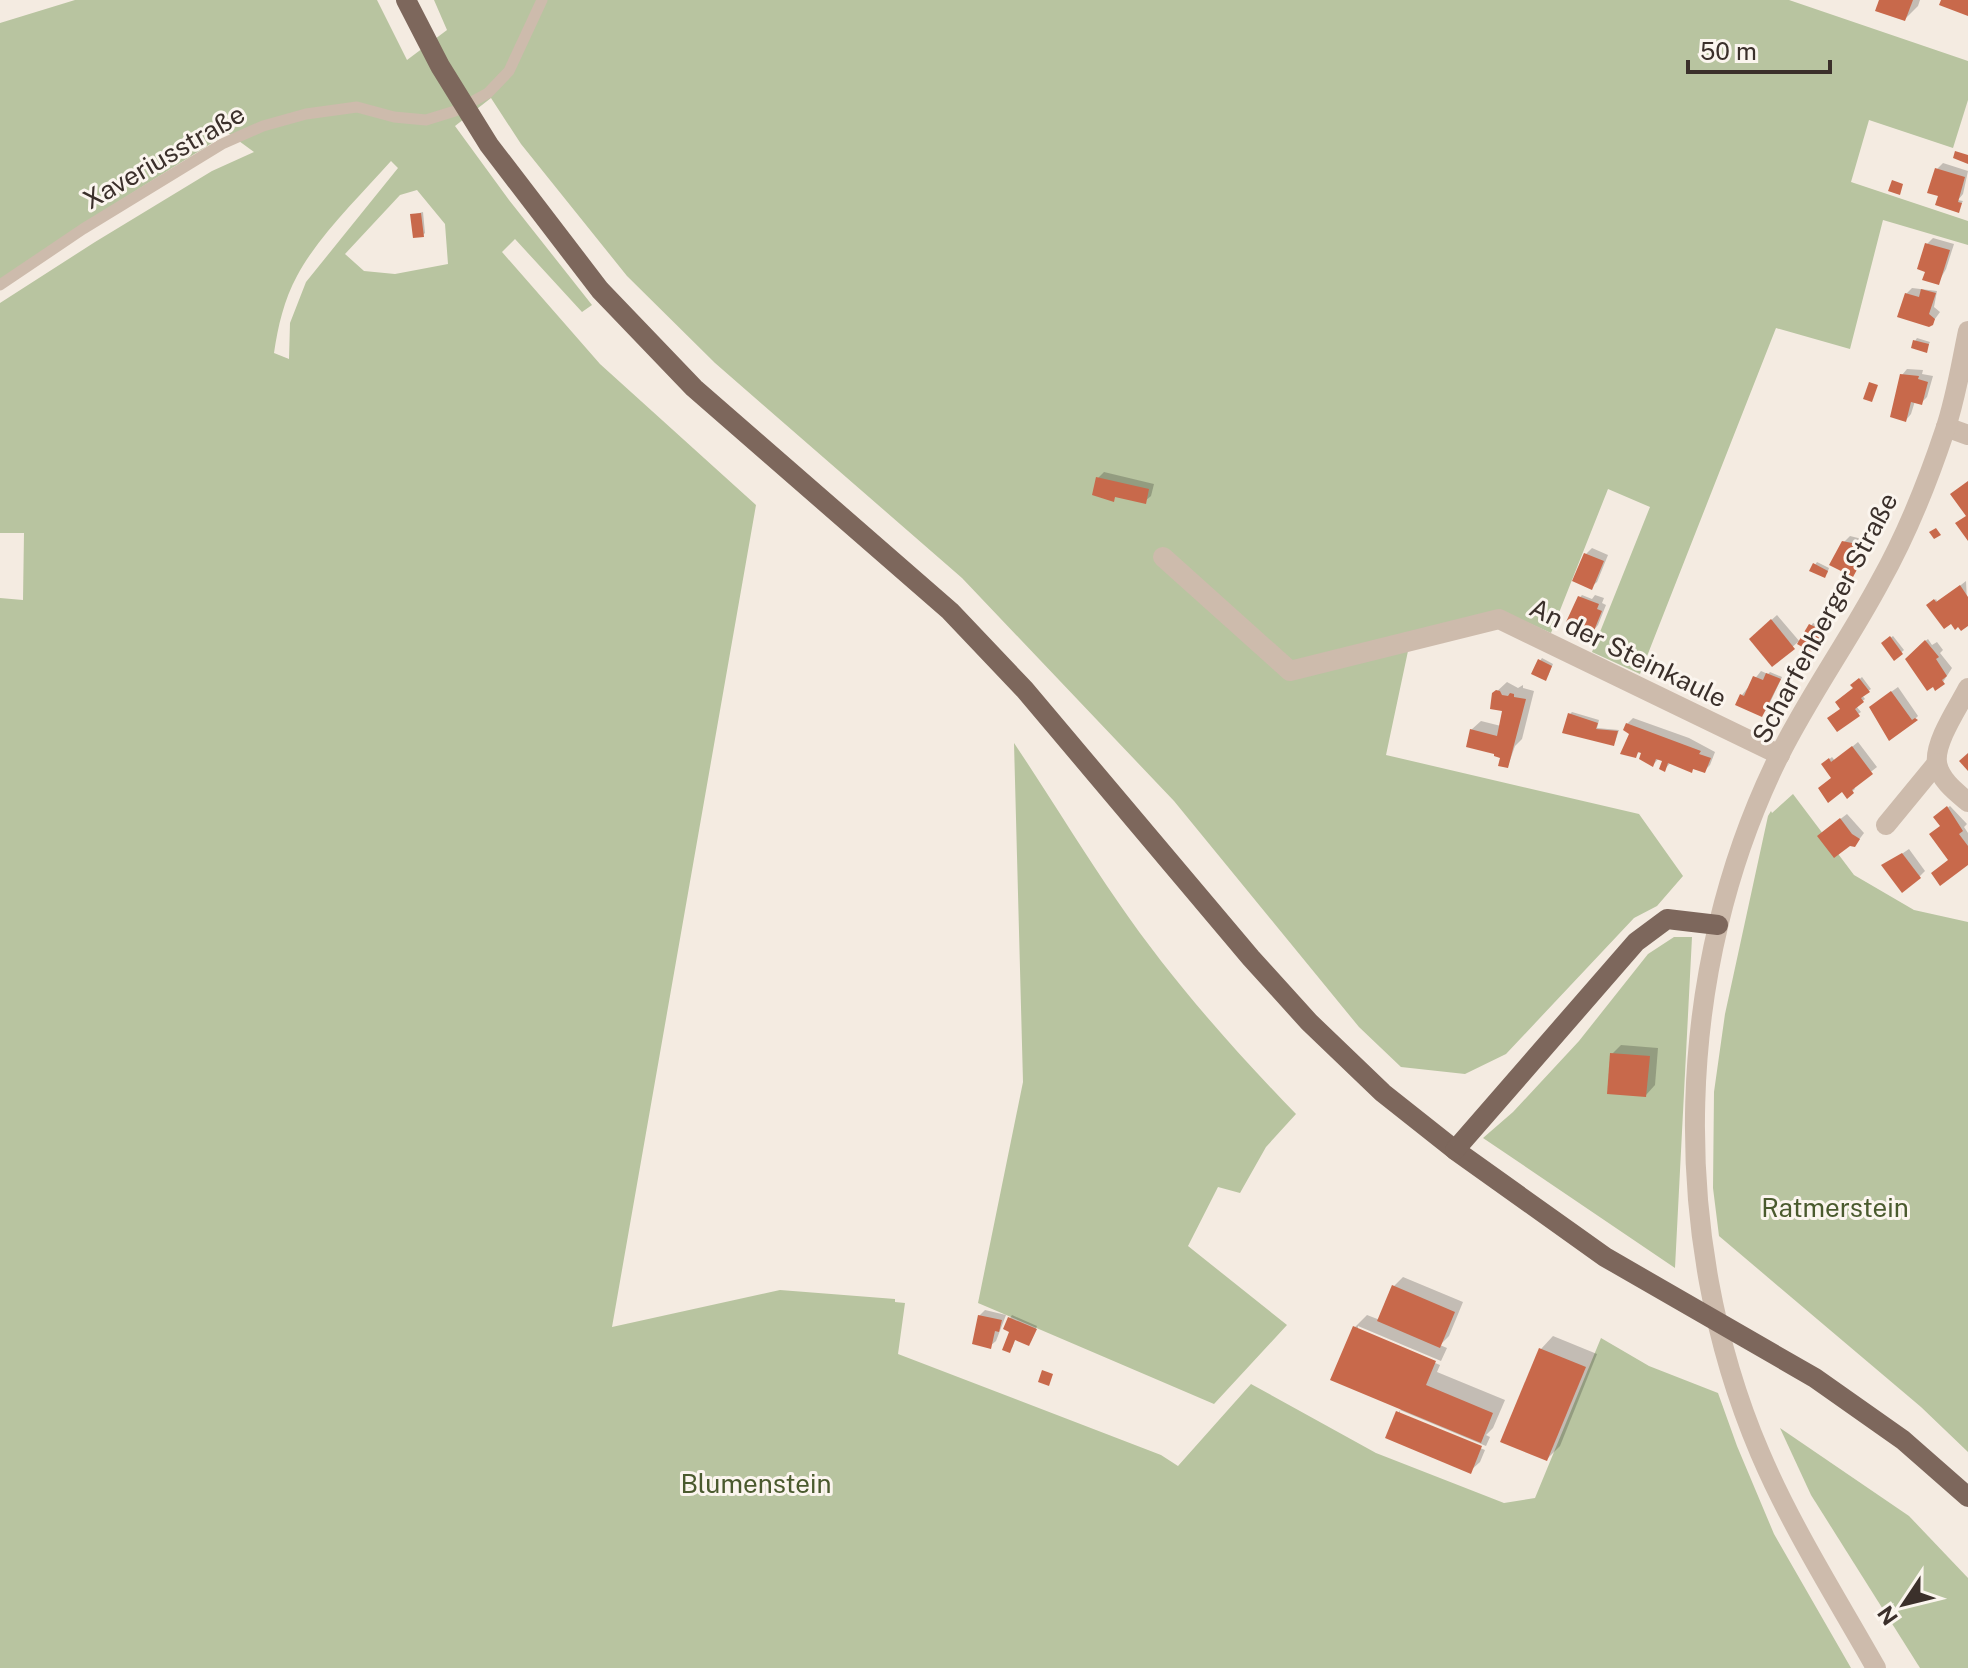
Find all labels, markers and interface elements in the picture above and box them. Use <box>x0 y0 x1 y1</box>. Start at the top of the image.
scale bar <box>1688 24 1830 74</box>
text: 50 m <box>1700 37 1757 65</box>
street label: Xaveriusstraße <box>78 98 250 215</box>
street label: Scharfenberger Straße <box>1745 487 1904 748</box>
street label: An der Steinkaule <box>1525 591 1732 714</box>
park label: Ratmerstein <box>1761 1192 1909 1223</box>
park label: Blumenstein <box>680 1468 832 1499</box>
north arrow <box>1864 1564 1944 1644</box>
text: N <box>1872 1601 1903 1630</box>

